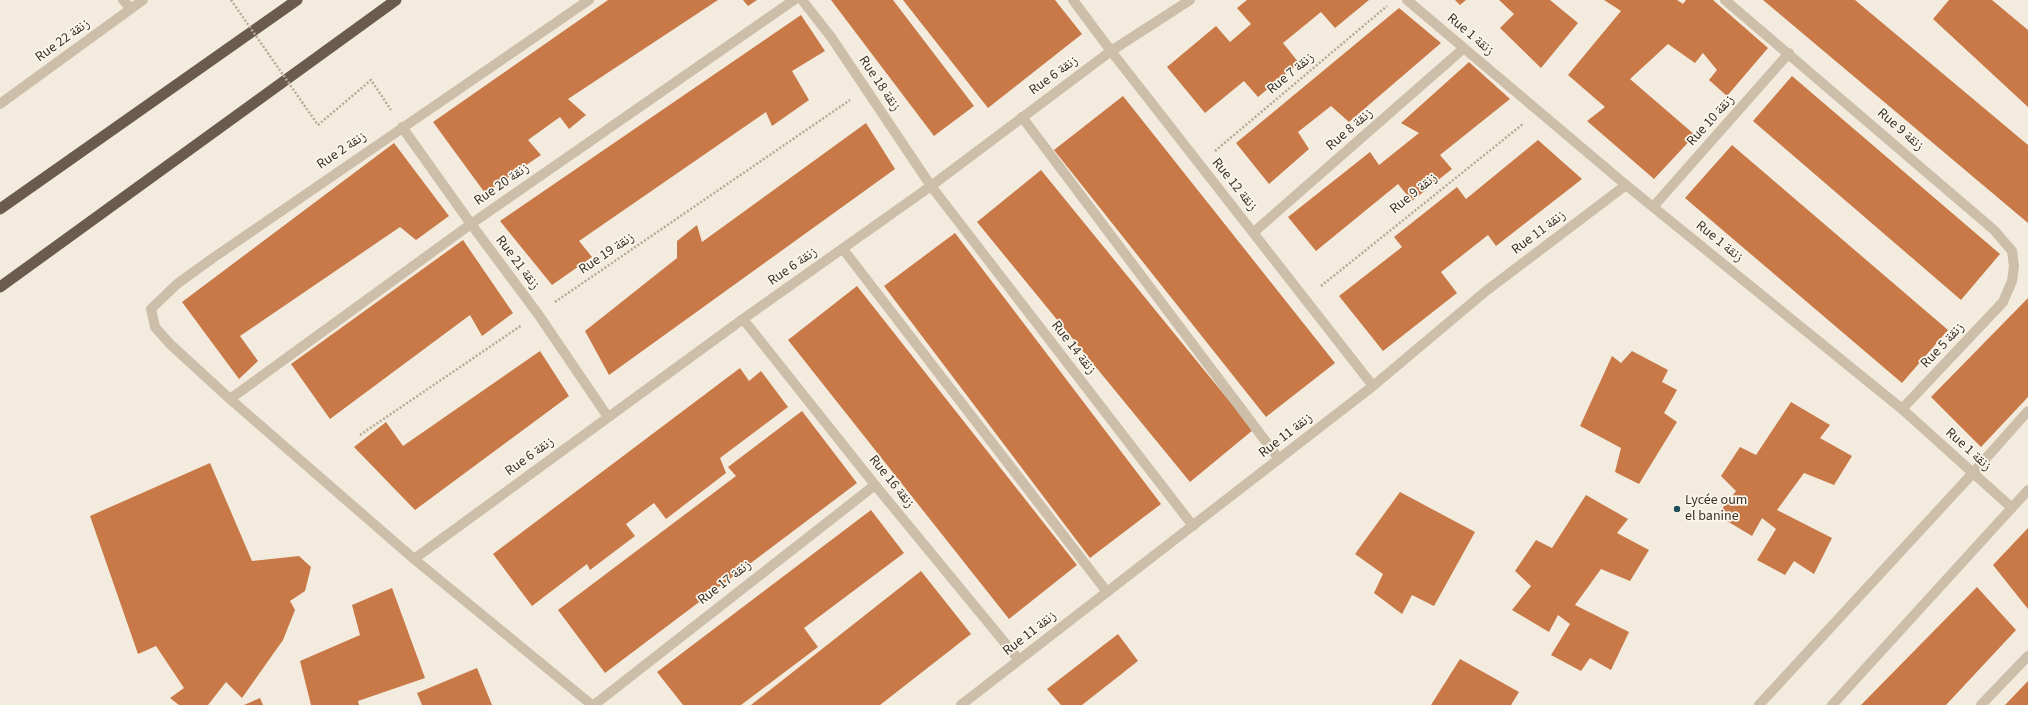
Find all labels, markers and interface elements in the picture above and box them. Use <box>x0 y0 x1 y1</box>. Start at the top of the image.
street label: Rue 1 زنقة <box>1443 11 1497 59</box>
street label: Rue 22 زنقة <box>33 16 93 66</box>
street label: Rue 7 زنقة <box>1264 50 1318 98</box>
street label: Rue 18 زنقة <box>854 53 904 115</box>
street label: Rue 6 زنقة <box>1026 53 1082 99</box>
street label: Rue 10 زنقة <box>1684 92 1738 150</box>
street label: Rue 8 زنقة <box>1323 105 1377 155</box>
street label: Rue 9 زنقة <box>1873 105 1927 155</box>
street label: Rue 2 زنقة <box>314 128 370 174</box>
street label: Rue 12 زنقة <box>1208 155 1260 215</box>
street label: Rue 20 زنقة <box>471 160 533 210</box>
street label: Rue 9 زنقة <box>1387 170 1441 218</box>
street label: Rue 11 زنقة <box>1509 207 1569 259</box>
street label: Rue 1 زنقة <box>1692 218 1746 266</box>
street label: Rue 19 زنقة <box>576 229 638 279</box>
street label: Rue 21 زنقة <box>491 233 543 293</box>
street label: Rue 6 زنقة <box>765 244 821 290</box>
street label: Rue 14 زنقة <box>1047 318 1099 378</box>
street label: Rue 5 زنقة <box>1918 320 1968 372</box>
street label: Rue 11 زنقة <box>1256 410 1316 462</box>
street label: Rue 1 زنقة <box>1942 425 1994 475</box>
street label: Rue 6 زنقة <box>502 434 558 480</box>
street label: Rue 16 زنقة <box>865 452 917 512</box>
place label: Lycée oum el banine <box>1685 493 1747 526</box>
marker: Lycée oum el banine <box>1672 504 1682 514</box>
street label: Rue 17 زنقة <box>695 557 755 609</box>
street label: Rue 11 زنقة <box>1000 608 1060 660</box>

